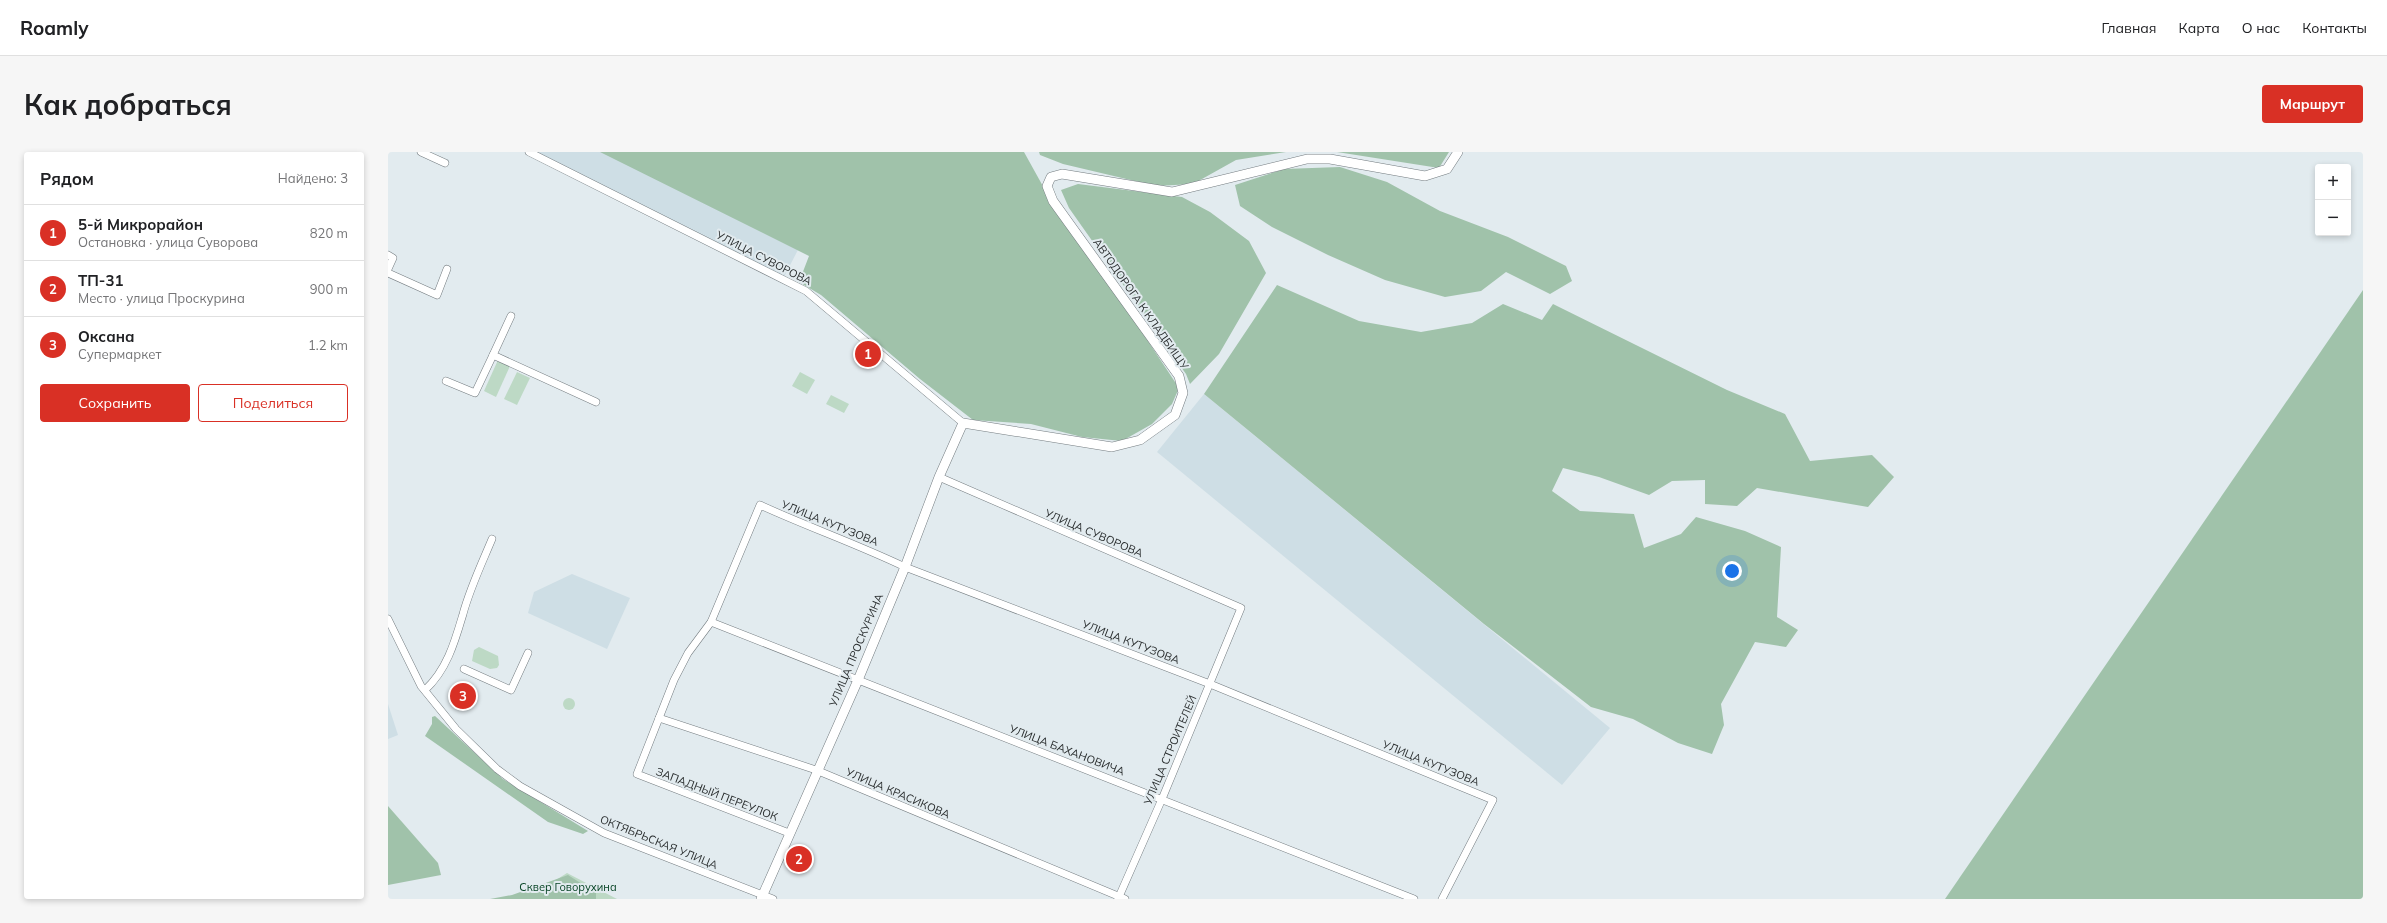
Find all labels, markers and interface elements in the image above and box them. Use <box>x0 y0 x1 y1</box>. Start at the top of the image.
text: Roamly <box>20 16 88 40</box>
text: Главная <box>2102 19 2157 37</box>
text: Карта <box>2179 19 2220 37</box>
text: О нас <box>2242 19 2280 37</box>
text: Контакты <box>2302 19 2367 37</box>
button: Маршрут <box>2262 85 2363 123</box>
text: Как добраться <box>24 87 232 122</box>
map controls <box>2315 164 2351 236</box>
button: + <box>2315 164 2351 200</box>
text: Рядом <box>40 168 94 189</box>
text: Найдено: 3 <box>278 170 348 186</box>
button: − <box>2315 200 2351 236</box>
text: 5-й Микрорайон <box>78 215 203 234</box>
text: 1 <box>49 225 57 241</box>
text: 820 m <box>310 225 348 241</box>
street label: УЛИЦА СУВОРОВА <box>713 227 814 288</box>
text: Остановка · улица Суворова <box>78 234 258 250</box>
street label: АВТОДОРОГА К КЛАДБИЩУ <box>1090 236 1192 373</box>
text: ТП-31 <box>78 271 123 290</box>
text: 2 <box>49 281 57 297</box>
text: 900 m <box>310 281 348 297</box>
text: Место · улица Проскурина <box>78 290 245 306</box>
text: Оксана <box>78 327 134 346</box>
text: 3 <box>49 337 57 353</box>
text: 1.2 km <box>308 337 348 353</box>
pin: 1 <box>855 339 881 369</box>
text: Супермаркет <box>78 346 161 362</box>
button: Сохранить <box>40 384 190 422</box>
button: Поделиться <box>198 384 348 422</box>
street label: УЛИЦА КУТУЗОВА <box>779 497 881 549</box>
street label: УЛИЦА СУВОРОВА <box>1042 506 1145 560</box>
your location <box>1722 561 1742 581</box>
street label: УЛИЦА ПРОСКУРИНА <box>825 591 886 710</box>
street label: УЛИЦА КУТУЗОВА <box>1079 617 1182 667</box>
pin: 3 <box>450 681 476 711</box>
street label: УЛИЦА СТРОИТЕЛЕЙ <box>1140 693 1199 808</box>
street label: УЛИЦА БАХАНОВИЧА <box>1006 721 1127 778</box>
street label: УЛИЦА КУТУЗОВА <box>1380 737 1482 789</box>
street label: ЗАПАДНЫЙ ПЕРЕУЛОК <box>654 764 781 824</box>
street label: УЛИЦА КРАСИКОВА <box>843 764 952 821</box>
street label: ОКТЯБРЬСКАЯ УЛИЦА <box>598 812 720 872</box>
pin: 2 <box>786 844 812 874</box>
park label: Сквер Говорухина <box>519 880 617 894</box>

